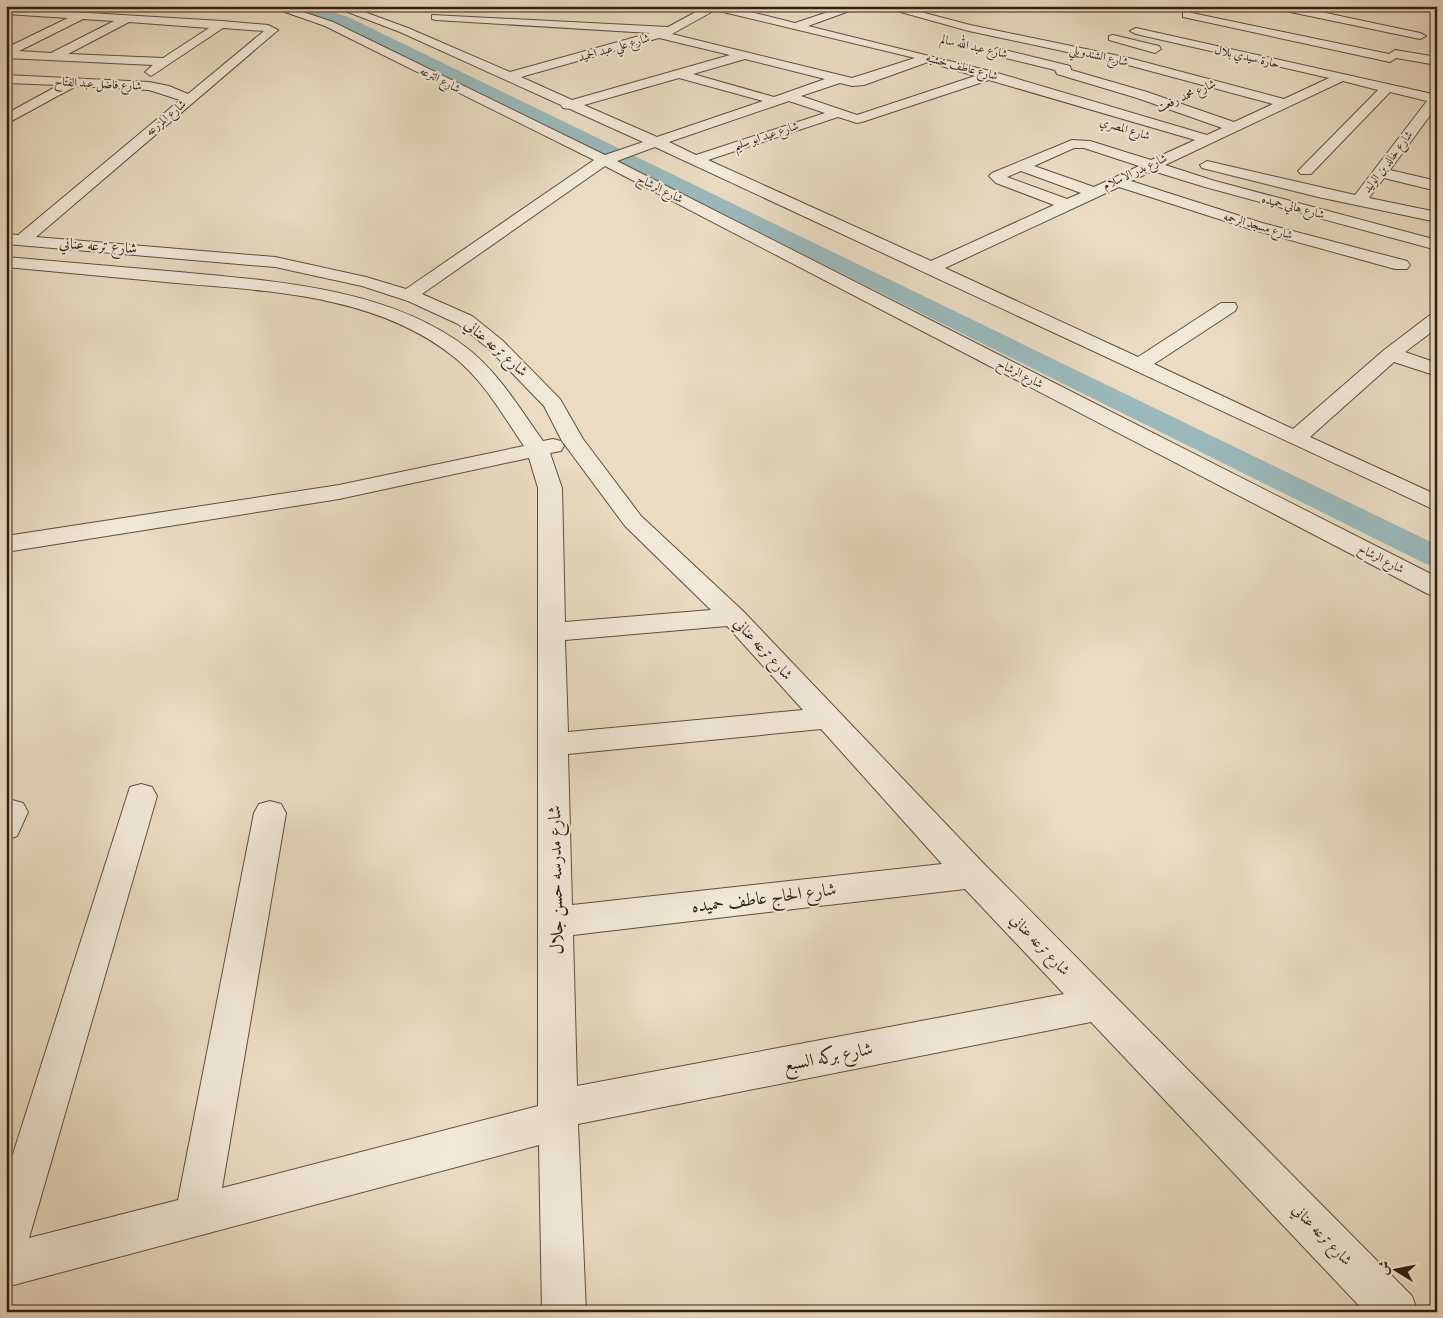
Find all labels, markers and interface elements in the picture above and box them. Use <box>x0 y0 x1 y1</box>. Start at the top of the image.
street label: شارع عبد الله سالم <box>938 29 1010 65</box>
street label: شارع علي عبد الحميد <box>576 31 653 69</box>
street label: شارع الشندويلي <box>1067 42 1130 74</box>
street label: حارة سيدي بلال <box>1212 42 1281 74</box>
street label: شارع عاطف خشبه <box>923 50 1000 87</box>
street label: شارع الترعه <box>416 63 463 99</box>
street label: شارع فاضل عبد الفتاح <box>54 74 142 97</box>
street label: شارع محمد رفعت <box>1154 76 1219 119</box>
street label: شارع المزرعه <box>143 97 191 142</box>
street label: شارع المصري <box>1097 114 1152 147</box>
street label: شارع عيد ابو سليم <box>732 118 802 157</box>
street label: شارع خالد بن الوليد <box>1360 128 1419 198</box>
street label: شارع بدر الاسلام <box>1100 150 1171 196</box>
street label: شارع الرشاح <box>633 171 686 210</box>
street label: شارع هاني حميده <box>1259 191 1326 226</box>
street label: شارع مسجد الرحمه <box>1221 209 1295 246</box>
street label: شارع ترعه عناني <box>58 234 138 261</box>
street label: شارع ترعه عناني <box>458 315 532 383</box>
street label: شارع الرشاح <box>993 356 1046 395</box>
street label: شارع الرشاح <box>1354 541 1407 580</box>
street label: شارع ترعه عناني <box>727 614 797 686</box>
street label: شارع مدرسه حسن جلال <box>543 805 572 955</box>
street label: شارع الحاج عاطف حميده <box>690 878 838 922</box>
street label: شارع ترعه عناني <box>1004 910 1074 982</box>
street label: شارع بركه السبع <box>781 1037 875 1081</box>
street label: شارع ترعه عناني <box>1286 1200 1356 1272</box>
north arrow <box>1370 1246 1420 1296</box>
text: ش <box>1374 1259 1394 1276</box>

